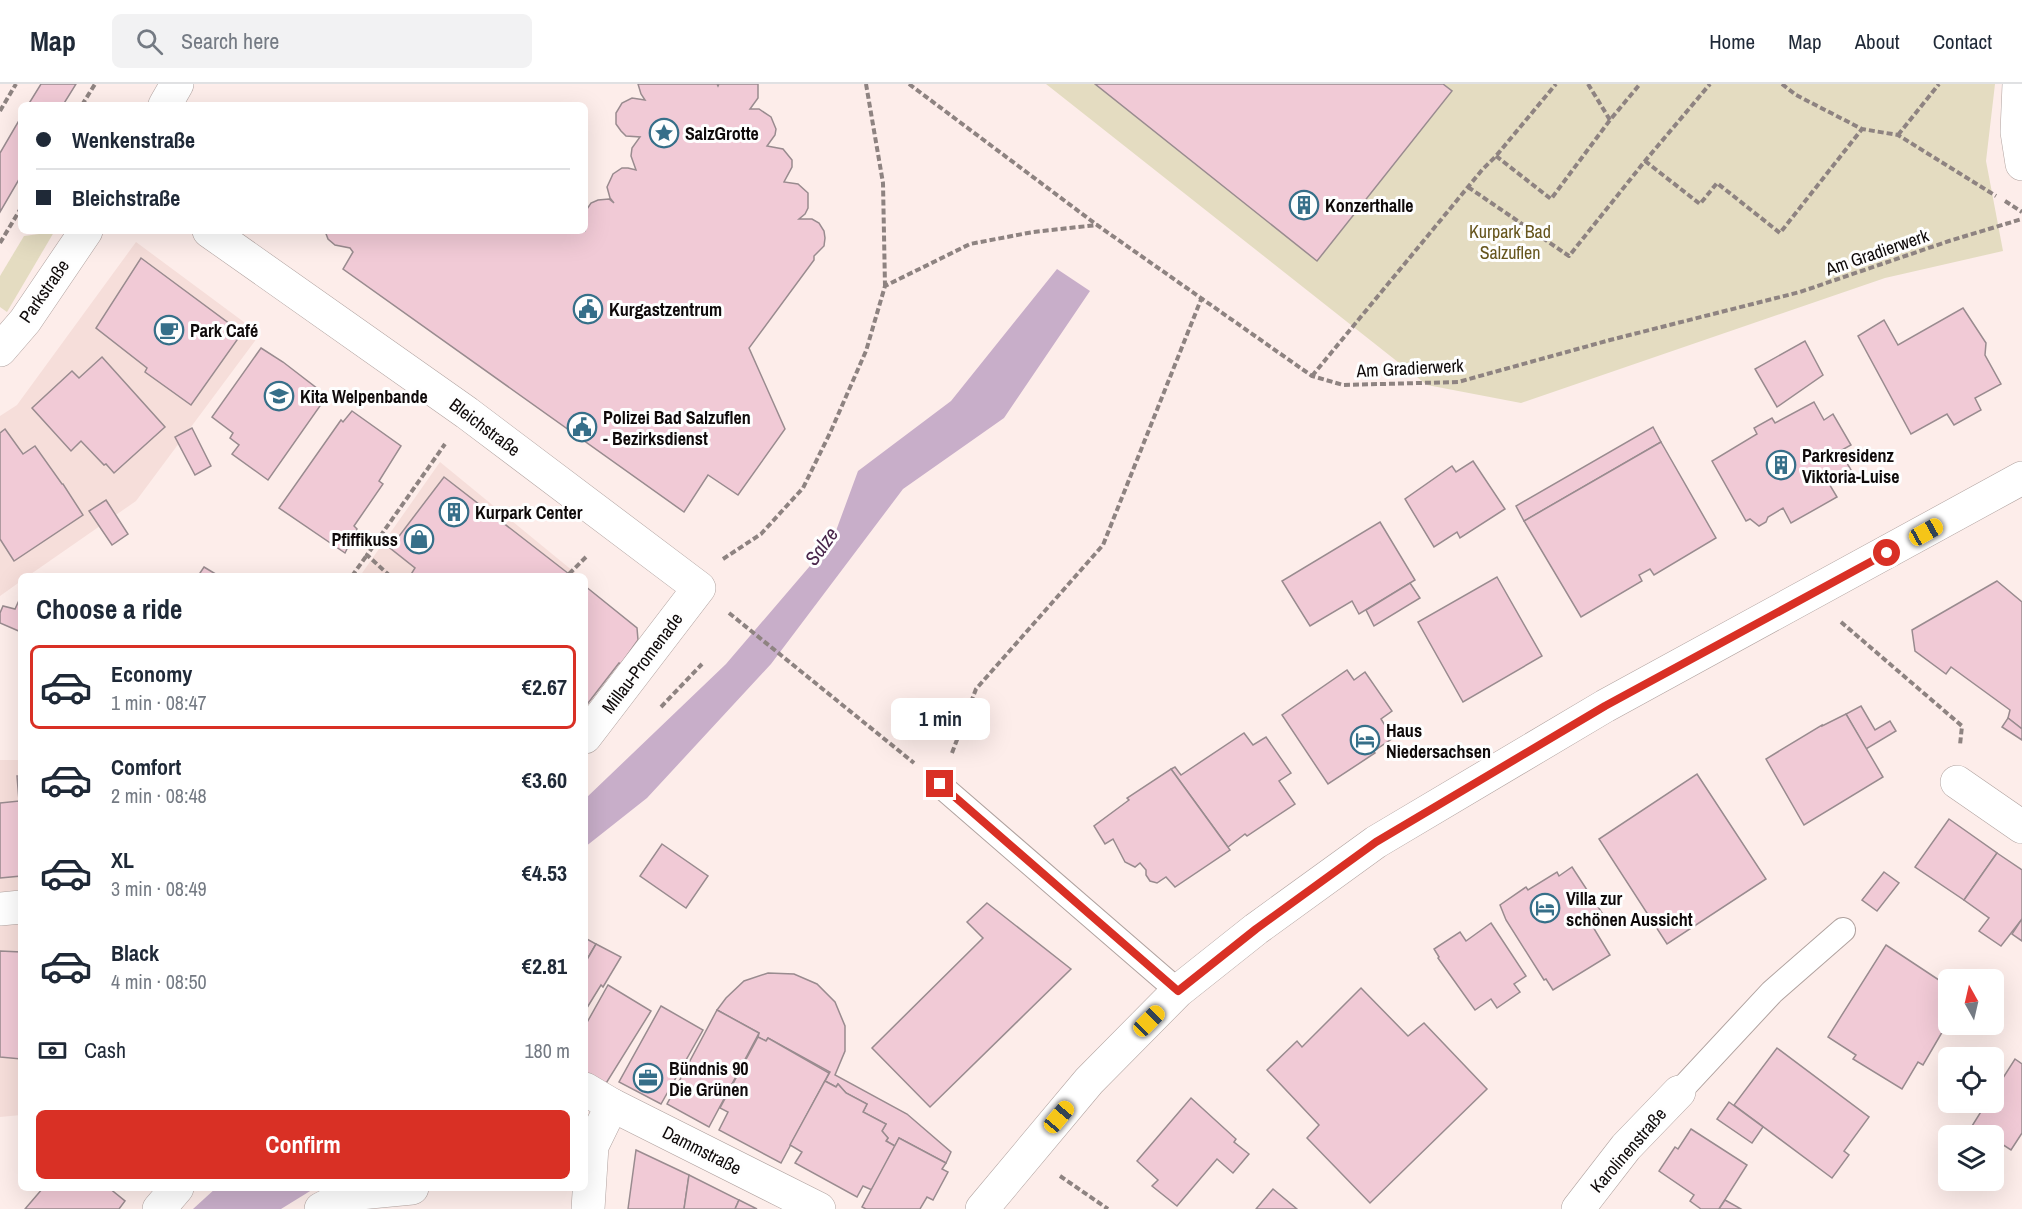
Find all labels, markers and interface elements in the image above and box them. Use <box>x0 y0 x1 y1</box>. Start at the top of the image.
search box <box>112 14 532 68</box>
text: Map <box>30 22 76 60</box>
icon: search <box>133 25 166 58</box>
text: Search here <box>181 26 279 56</box>
text: Home <box>1709 27 1755 56</box>
text: Map <box>1788 27 1822 56</box>
text: About <box>1855 27 1900 56</box>
text: Contact <box>1933 27 1992 56</box>
place icon: SalzGrotte <box>648 117 680 149</box>
place label: SalzGrotte <box>685 121 759 146</box>
text: Wenkenstraße <box>72 125 195 155</box>
text: Bleichstraße <box>72 183 180 213</box>
building icon: Konzerthalle <box>1288 189 1320 221</box>
place label: Konzerthalle <box>1325 193 1414 218</box>
park label: Kurpark Bad Salzuflen <box>1469 219 1551 265</box>
street label: Am Gradierwerk <box>1821 222 1932 282</box>
street label: Parkstraße <box>13 254 75 328</box>
public building icon: Kurgastzentrum <box>572 293 604 325</box>
place label: Kurgastzentrum <box>609 297 722 322</box>
cafe icon: Park Café <box>153 314 185 346</box>
place label: Park Café <box>190 318 258 343</box>
street label: Am Gradierwerk <box>1355 353 1465 383</box>
school or university icon: Kita Welpenbande <box>263 380 295 412</box>
place label: Kita Welpenbande <box>300 384 428 409</box>
street label: Bleichstraße <box>444 392 526 462</box>
place label: Polizei Bad Salzuflen - Bezirksdienst <box>603 405 751 451</box>
public building icon: Polizei Bad Salzuflen - Bezirksdienst <box>566 411 598 443</box>
place label: Parkresidenz Viktoria-Luise <box>1802 443 1899 489</box>
building icon: Parkresidenz Viktoria-Luise <box>1765 449 1797 481</box>
building icon: Kurpark Center <box>438 496 470 528</box>
place label: Kurpark Center <box>475 500 583 525</box>
car <box>1906 515 1946 549</box>
water label: Salze <box>798 521 844 571</box>
shop icon: Pfiffikuss <box>403 523 435 555</box>
place label: Pfiffikuss <box>332 527 398 552</box>
route start <box>1873 539 1900 566</box>
text: Choose a ride <box>36 591 182 627</box>
street label: Millau-Promenade <box>596 607 688 719</box>
text: Economy <box>111 659 192 689</box>
icon: car <box>39 660 93 714</box>
text: €2.67 <box>522 672 567 702</box>
text: 1 min · 08:47 <box>111 689 207 716</box>
callout: 1 min <box>890 697 990 739</box>
text: 1 min <box>919 705 962 732</box>
place label: Haus Niedersachsen <box>1386 718 1491 764</box>
hotel icon: Haus Niedersachsen <box>1349 724 1381 756</box>
text: Comfort <box>111 752 181 782</box>
icon: car <box>39 753 93 807</box>
text: €3.60 <box>522 765 567 795</box>
route end <box>926 770 953 797</box>
text: 2 min · 08:48 <box>111 782 207 809</box>
text: XL <box>111 845 134 875</box>
icon: car <box>39 846 93 900</box>
text: €4.53 <box>522 858 567 888</box>
text: 3 min · 08:49 <box>111 875 207 902</box>
place label: Villa zur schönen Aussicht <box>1566 886 1693 932</box>
hotel icon: Villa zur schönen Aussicht <box>1529 892 1561 924</box>
text: Black <box>111 938 159 968</box>
icon: car <box>39 939 93 993</box>
text: €2.81 <box>522 951 567 981</box>
text: 4 min · 08:50 <box>111 968 207 995</box>
north arrow <box>1938 969 2004 1035</box>
map controls <box>1938 969 2004 1191</box>
car <box>1130 1002 1168 1040</box>
icon: cash <box>36 1034 69 1067</box>
text: Cash <box>84 1035 126 1065</box>
text: 180 m <box>524 1037 570 1064</box>
button: locate <box>1938 1047 2004 1113</box>
place label: Bündnis 90 Die Grünen <box>669 1056 749 1102</box>
office icon: Bündnis 90 Die Grünen <box>632 1062 664 1094</box>
car <box>1041 1097 1077 1137</box>
street label: Karolinenstraße <box>1584 1102 1672 1198</box>
button: Confirm <box>36 1110 570 1179</box>
street label: Dammstraße <box>658 1120 746 1180</box>
button: layers <box>1938 1125 2004 1191</box>

